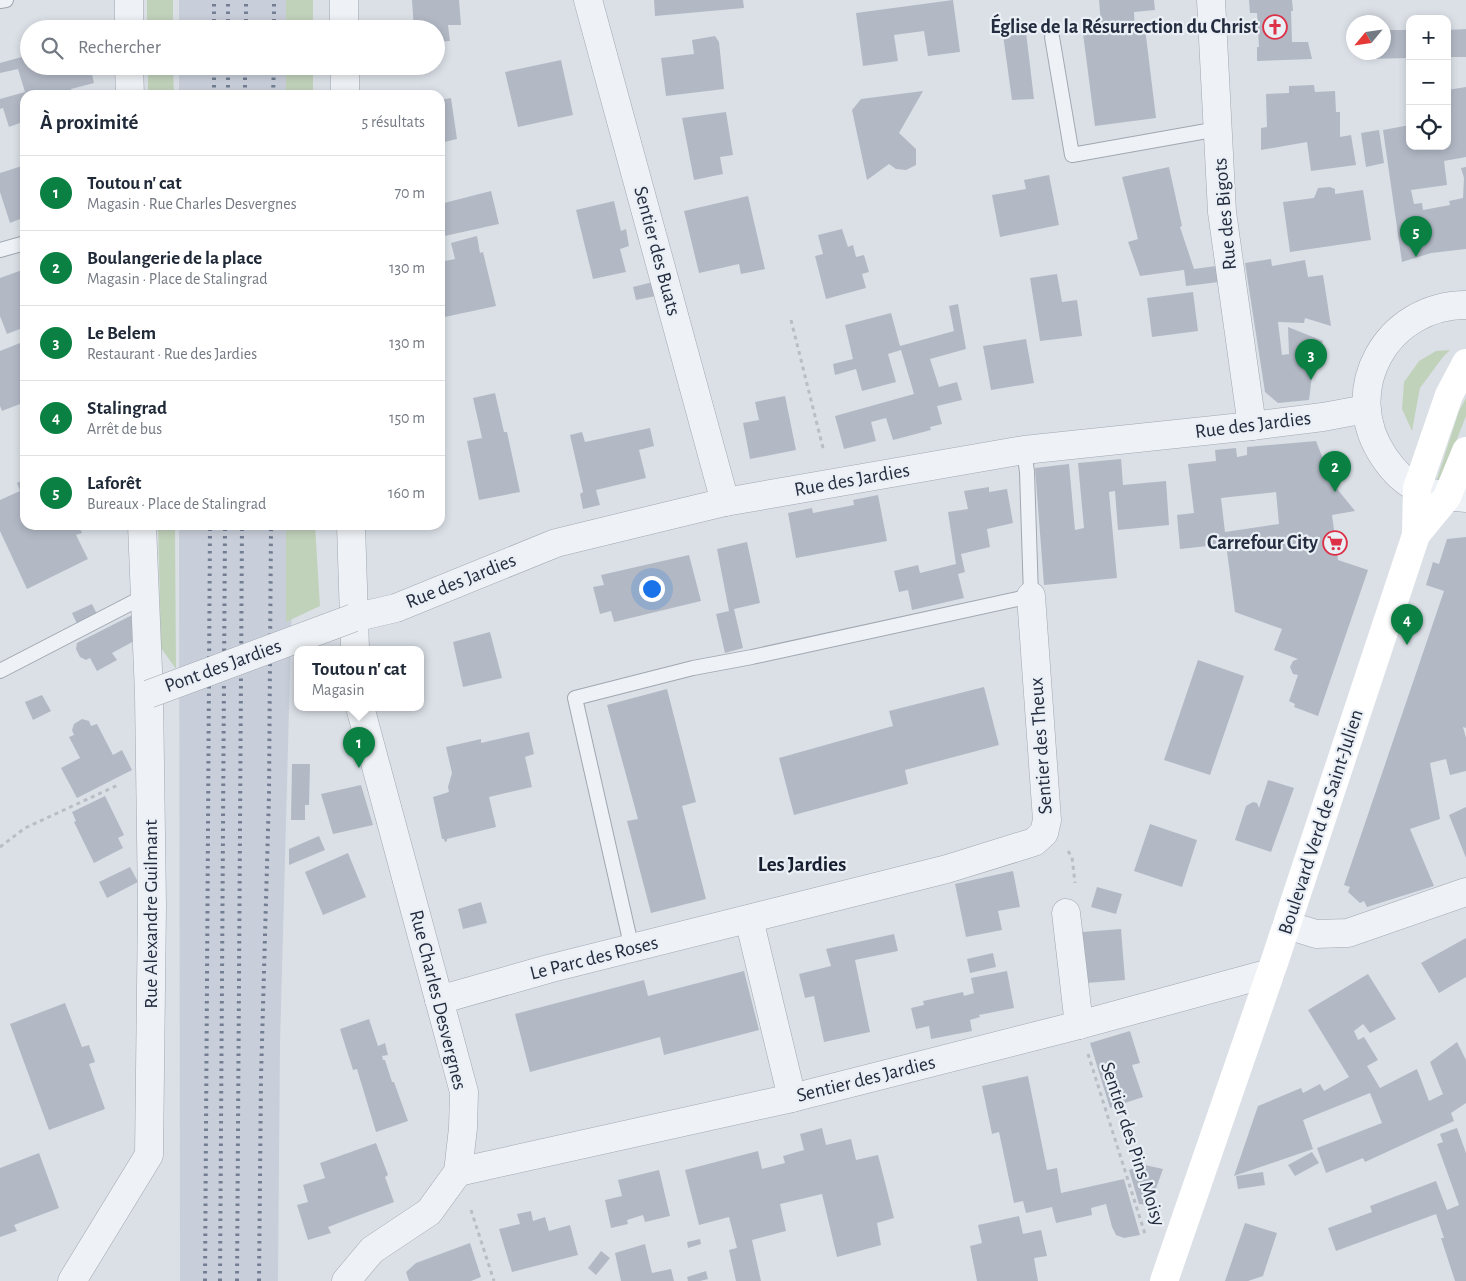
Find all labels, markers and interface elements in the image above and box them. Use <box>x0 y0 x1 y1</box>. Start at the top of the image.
place label: Église de la Résurrection du Christ <box>990 13 1258 37</box>
church icon: Église de la Résurrection du Christ <box>1262 14 1288 40</box>
north arrow <box>1346 15 1391 60</box>
map controls <box>1406 15 1451 150</box>
button: + <box>1406 15 1451 60</box>
search box <box>20 20 445 75</box>
icon: search <box>38 34 66 62</box>
text: Rechercher <box>78 38 161 57</box>
button: − <box>1406 60 1451 105</box>
button: locate <box>1406 105 1451 150</box>
text: À proximité <box>40 112 138 133</box>
text: 5 résultats <box>362 114 425 130</box>
street label: Rue des Bigots <box>1210 157 1240 271</box>
text: Toutou n' cat <box>87 174 182 193</box>
street label: Sentier des Buats <box>630 184 684 318</box>
text: 1 <box>53 185 59 201</box>
text: 70 m <box>394 185 425 201</box>
text: Magasin · Rue Charles Desvergnes <box>87 196 297 212</box>
pin: 5 <box>1400 216 1432 257</box>
text: Boulangerie de la place <box>87 249 262 268</box>
text: 2 <box>52 260 60 276</box>
text: 130 m <box>389 260 425 276</box>
text: Magasin · Place de Stalingrad <box>87 271 268 287</box>
text: Le Belem <box>87 324 156 343</box>
text: 3 <box>53 335 59 351</box>
text: 130 m <box>389 335 425 351</box>
pin: 3 <box>1295 339 1327 380</box>
text: Restaurant · Rue des Jardies <box>87 346 257 362</box>
text: Stalingrad <box>87 399 167 418</box>
street label: Rue des Jardies <box>1194 408 1312 442</box>
text: 4 <box>52 410 60 426</box>
text: 150 m <box>389 410 425 426</box>
text: Arrêt de bus <box>87 421 162 437</box>
pin: 2 <box>1319 451 1351 492</box>
street label: Rue des Jardies <box>793 460 911 500</box>
text: Laforêt <box>87 474 142 493</box>
text: 5 <box>53 485 59 501</box>
text: 160 m <box>388 485 425 501</box>
text: Bureaux · Place de Stalingrad <box>87 496 266 512</box>
supermarket icon: Carrefour City <box>1322 530 1348 556</box>
place label: Carrefour City <box>1207 533 1318 553</box>
street label: Rue des Jardies <box>403 550 519 612</box>
your location <box>639 576 665 602</box>
pin: 4 <box>1391 604 1423 645</box>
street label: Pont des Jardies <box>162 636 284 696</box>
popup <box>294 646 424 711</box>
text: Toutou n' cat <box>312 660 406 679</box>
street label: Sentier des Theux <box>1026 677 1056 815</box>
text: Magasin <box>312 682 365 698</box>
street label: Boulevard Verd de Saint-Julien <box>1275 707 1367 937</box>
pin: 1 <box>343 727 375 768</box>
street label: Rue Alexandre Guilmant <box>141 819 161 1009</box>
district label: Les Jardies <box>758 854 846 875</box>
street label: Rue Charles Desvergnes <box>406 908 470 1092</box>
street label: Le Parc des Roses <box>528 932 660 984</box>
street label: Sentier des Jardies <box>795 1052 937 1106</box>
street label: Sentier des Pins Moisy <box>1097 1059 1169 1229</box>

